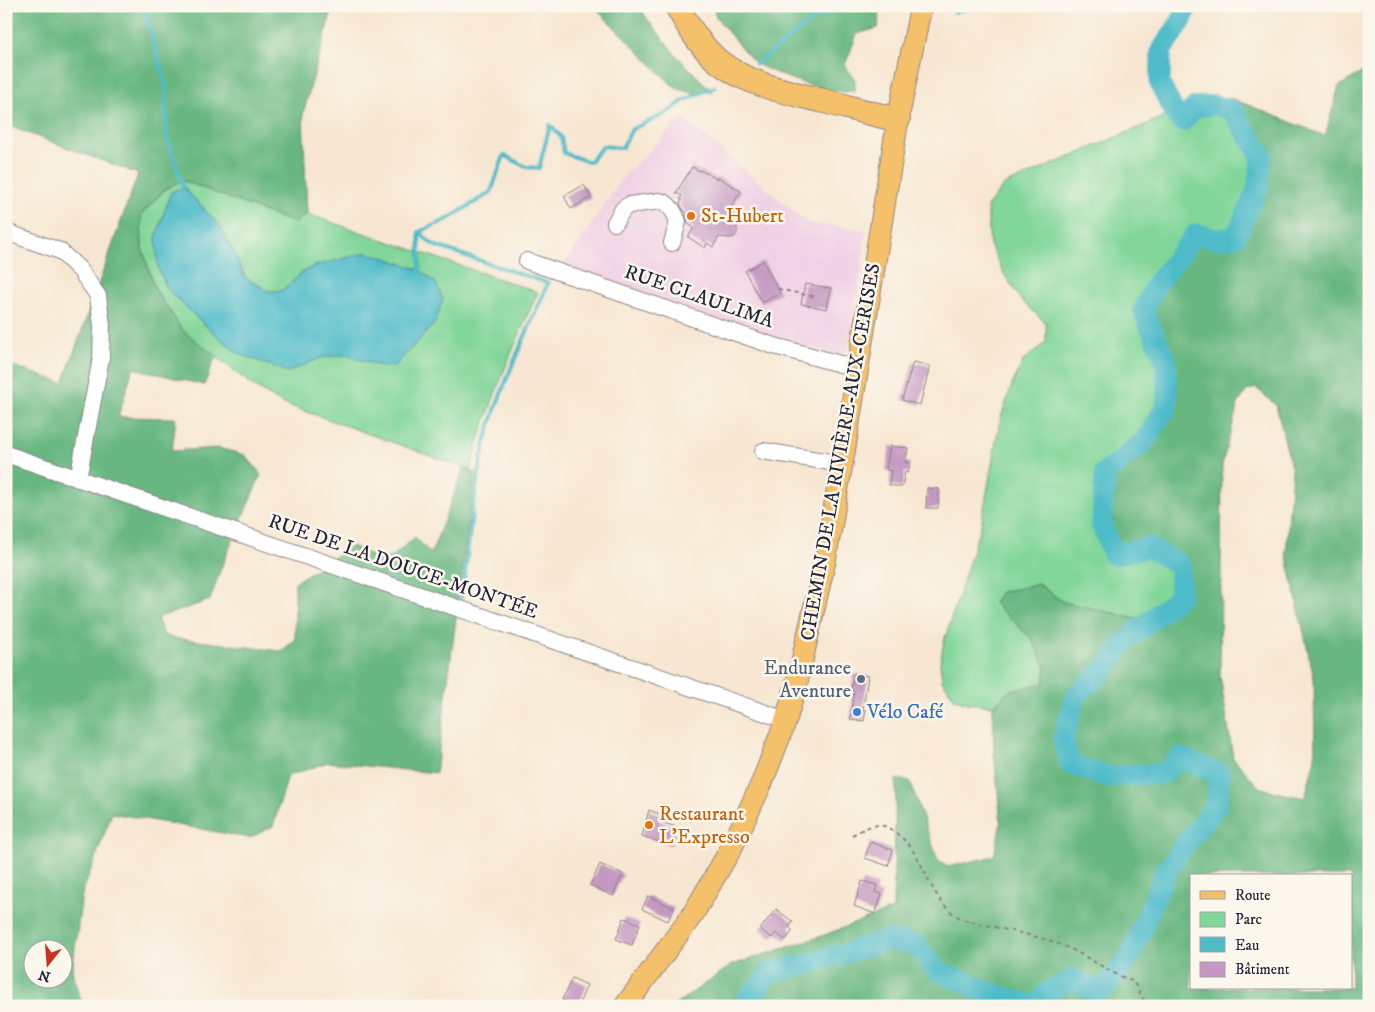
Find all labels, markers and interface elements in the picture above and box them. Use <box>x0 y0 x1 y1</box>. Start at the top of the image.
place label: St-Hubert <box>701 204 784 229</box>
marker: St-Hubert <box>685 210 697 222</box>
street label: RUE CLAULIMA <box>621 260 777 334</box>
street label: CHEMIN DE LA RIVIÈRE-AUX-CERISES <box>795 261 887 643</box>
street label: RUE DE LA DOUCE-MONTÉE <box>265 509 541 625</box>
place label: Endurance Aventure <box>764 656 851 704</box>
marker: Endurance Aventure <box>855 673 867 685</box>
place label: Vélo Café <box>866 700 944 725</box>
marker: Vélo Café <box>851 706 863 718</box>
place label: Restaurant L'Expresso <box>659 802 750 850</box>
marker: Restaurant L'Expresso <box>643 819 655 831</box>
legend <box>1190 874 1352 990</box>
text: Route <box>1235 886 1270 905</box>
text: Parc <box>1235 910 1263 929</box>
text: Eau <box>1235 936 1259 955</box>
north arrow <box>22 940 72 990</box>
text: Bâtiment <box>1235 960 1290 979</box>
text: N <box>36 965 53 986</box>

